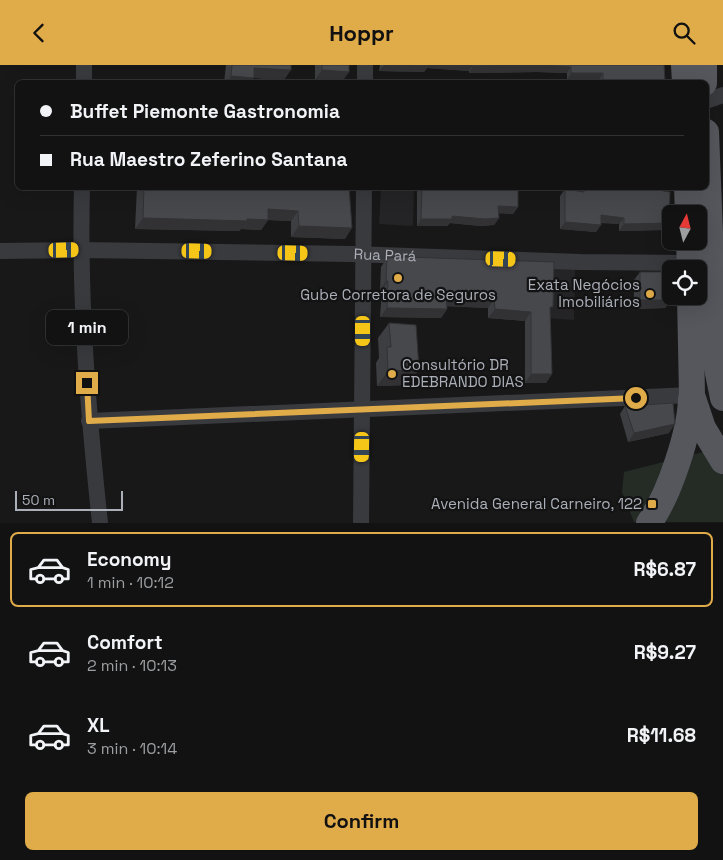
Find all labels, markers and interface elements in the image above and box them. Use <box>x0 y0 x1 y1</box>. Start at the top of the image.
icon: back <box>25 19 53 47</box>
text: Hoppr <box>329 19 394 47</box>
icon: search <box>670 19 698 47</box>
text: Buffet Piemonte Gastronomia <box>70 99 340 124</box>
text: Rua Maestro Zeferino Santana <box>70 147 348 172</box>
north arrow <box>662 205 708 250</box>
map controls <box>662 205 707 305</box>
car <box>48 242 79 258</box>
car <box>181 243 212 259</box>
street label: Rua Pará <box>353 244 417 265</box>
car <box>277 245 308 261</box>
car <box>485 251 516 267</box>
button: locate <box>662 260 707 305</box>
marker: Gube Corretora de Seguros <box>392 272 404 284</box>
place label: Exata Negócios Imobiliários <box>528 275 640 311</box>
place label: Gube Corretora de Seguros <box>300 285 496 304</box>
marker: Exata Negócios Imobiliários <box>644 288 656 300</box>
callout: 1 min <box>46 311 128 345</box>
car <box>355 316 370 346</box>
text: 1 min <box>67 317 107 338</box>
place label: Consultório DR EDEBRANDO DIAS <box>402 355 524 391</box>
marker: Consultório DR EDEBRANDO DIAS <box>386 368 398 380</box>
route end <box>76 372 98 394</box>
route start <box>625 387 647 409</box>
car <box>354 432 369 462</box>
scale bar <box>15 487 122 511</box>
text: 50 m <box>22 491 55 509</box>
place label: Avenida General Carneiro, 122 <box>431 494 642 513</box>
marker: Avenida General Carneiro, 122 <box>646 498 658 510</box>
icon: car <box>27 547 72 592</box>
text: Economy <box>87 547 171 572</box>
text: R$6.87 <box>633 557 696 582</box>
text: 1 min · 10:12 <box>87 572 174 593</box>
icon: car <box>27 630 72 675</box>
text: Comfort <box>87 630 163 655</box>
text: R$9.27 <box>634 640 696 665</box>
text: 2 min · 10:13 <box>87 655 177 676</box>
icon: car <box>27 713 72 758</box>
text: XL <box>87 713 110 738</box>
text: R$11.68 <box>627 723 696 748</box>
text: 3 min · 10:14 <box>87 738 177 759</box>
button: Confirm <box>25 792 698 850</box>

